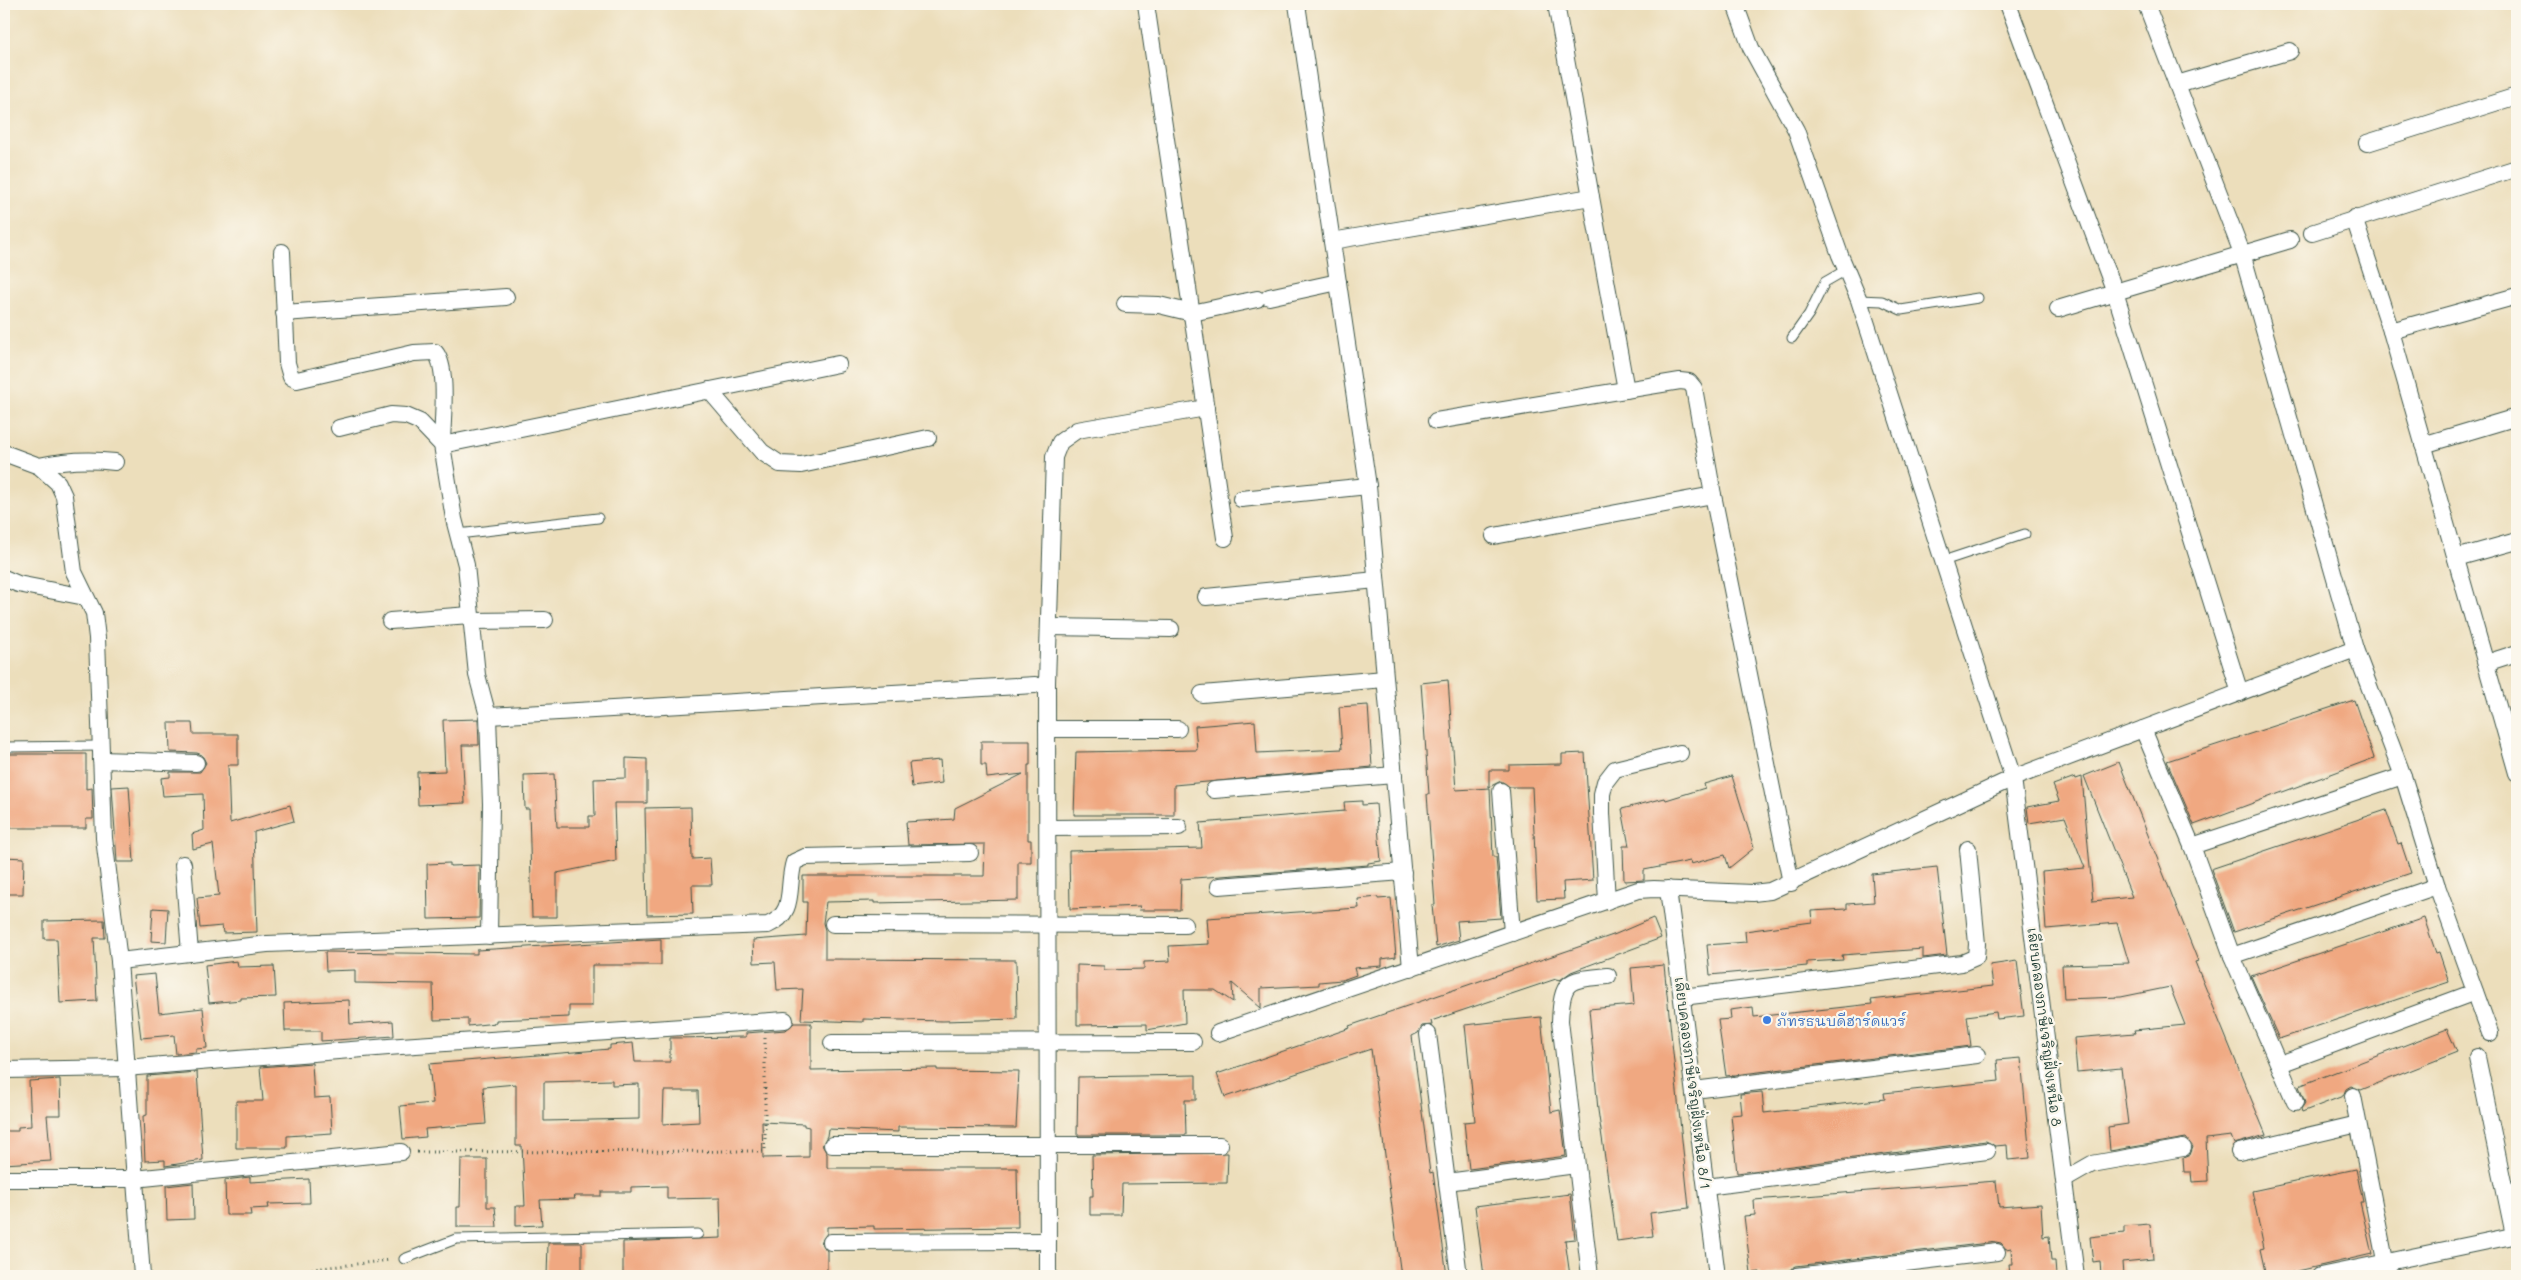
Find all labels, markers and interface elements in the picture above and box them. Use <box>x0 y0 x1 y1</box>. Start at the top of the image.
street label: เลียบคลองภาษีเจริญฝั่งเหนือ 8 <box>2023 926 2070 1127</box>
street label: เลียบคลองภาษีเจริญฝั่งเหนือ 8/1 <box>1671 976 1718 1190</box>
place label: ภัทรธนบดีฮาร์ดแวร์ <box>1777 1011 1906 1030</box>
marker: ภัทรธนบดีฮาร์ดแวร์ <box>1761 1014 1773 1026</box>

